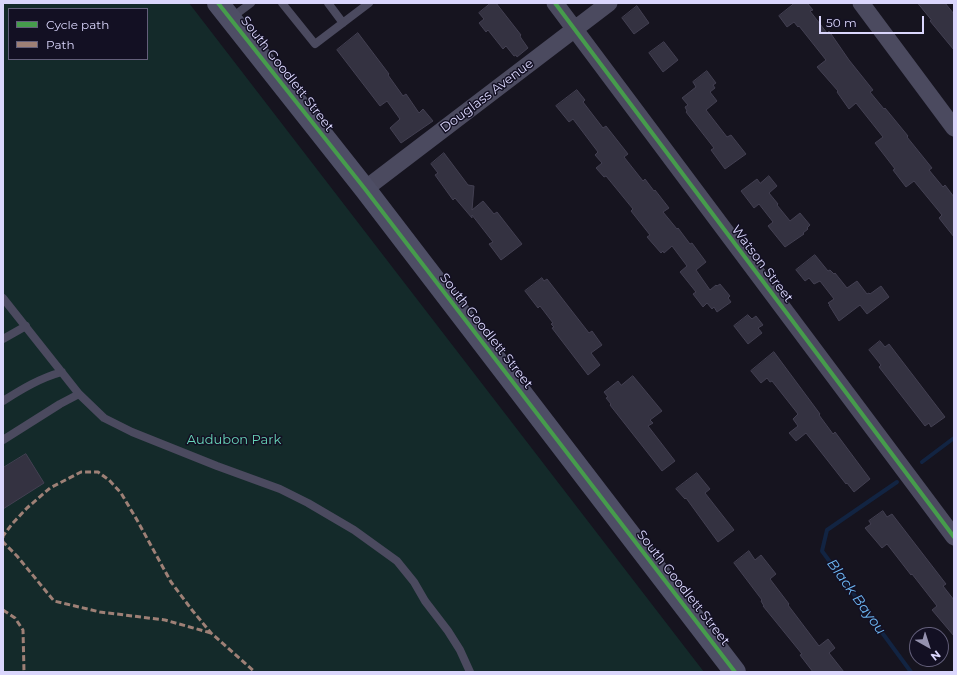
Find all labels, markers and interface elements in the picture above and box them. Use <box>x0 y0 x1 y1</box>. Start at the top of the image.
legend <box>8 8 148 60</box>
scale bar <box>821 8 926 34</box>
street label: South Goodlett Street <box>237 13 337 135</box>
text: 50 m <box>826 15 857 30</box>
text: Cycle path <box>46 17 109 32</box>
text: Path <box>46 37 75 52</box>
street label: Douglass Avenue <box>437 56 537 136</box>
street label: Watson Street <box>728 222 796 306</box>
street label: South Goodlett Street <box>436 270 536 392</box>
park label: Audubon Park <box>187 432 281 448</box>
street label: South Goodlett Street <box>633 527 733 649</box>
water label: Black Bayou <box>823 556 889 638</box>
north arrow <box>909 627 949 667</box>
text: N <box>928 647 944 664</box>

